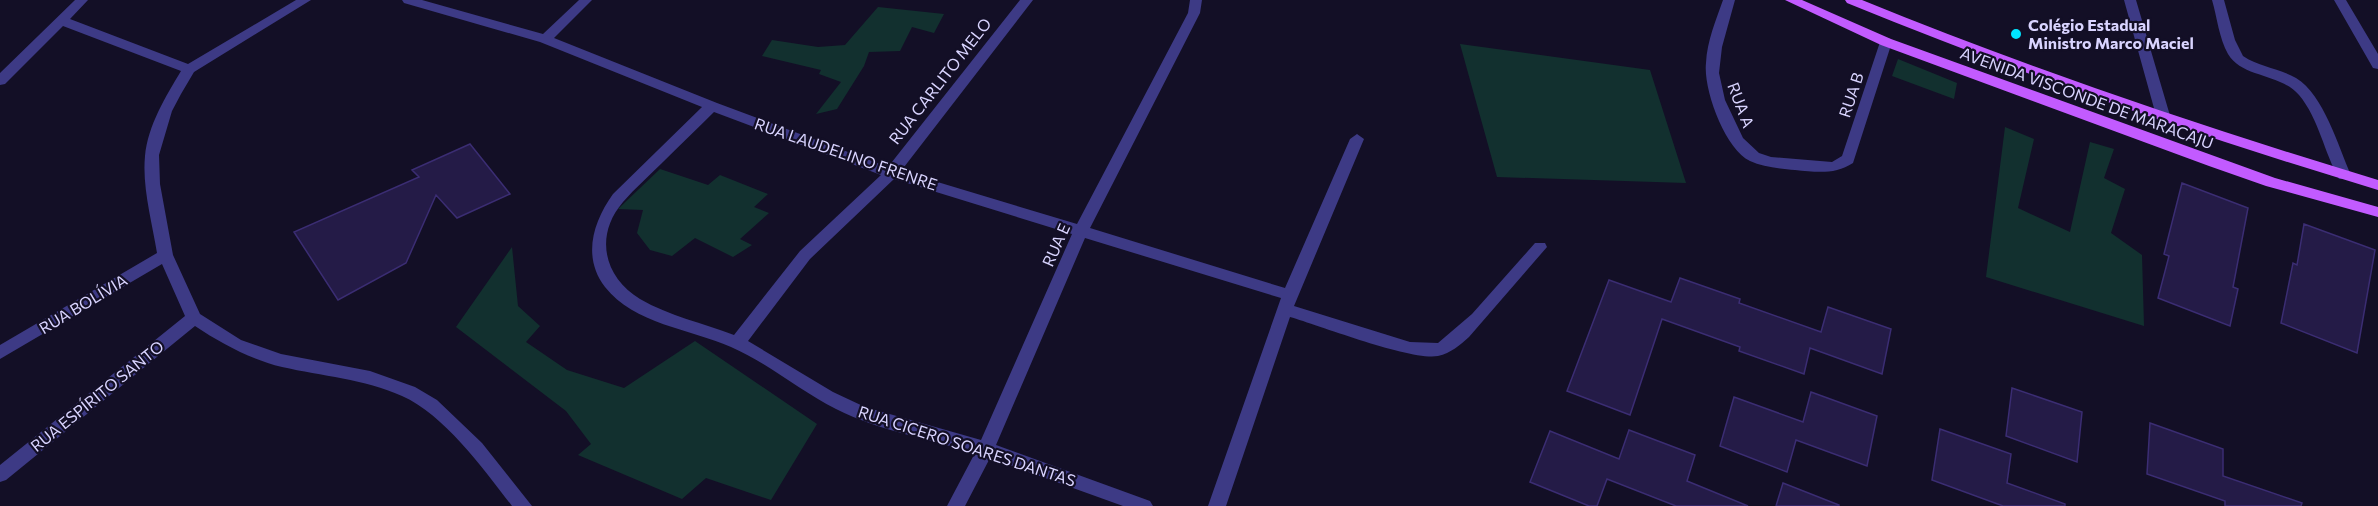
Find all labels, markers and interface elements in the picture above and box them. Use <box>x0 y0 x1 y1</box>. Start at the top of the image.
street label: RUA CARLITO MELO <box>884 14 995 147</box>
place label: Colégio Estadual Ministro Marco Maciel <box>2028 15 2194 52</box>
marker: Colégio Estadual Ministro Marco Maciel <box>2009 27 2023 41</box>
street label: AVENIDA VISCONDE DE MARACAJU <box>1958 43 2216 152</box>
street label: RUA B <box>1834 70 1867 120</box>
street label: RUA A <box>1724 80 1759 130</box>
street label: RUA LAUDELINO FRENRE <box>752 113 940 194</box>
street label: RUA E <box>1038 220 1073 269</box>
street label: RUA BOLÍVIA <box>35 270 130 337</box>
street label: RUA ESPÍRITO SANTO <box>26 336 167 455</box>
street label: RUA CICERO SOARES DANTAS <box>856 401 1078 490</box>

